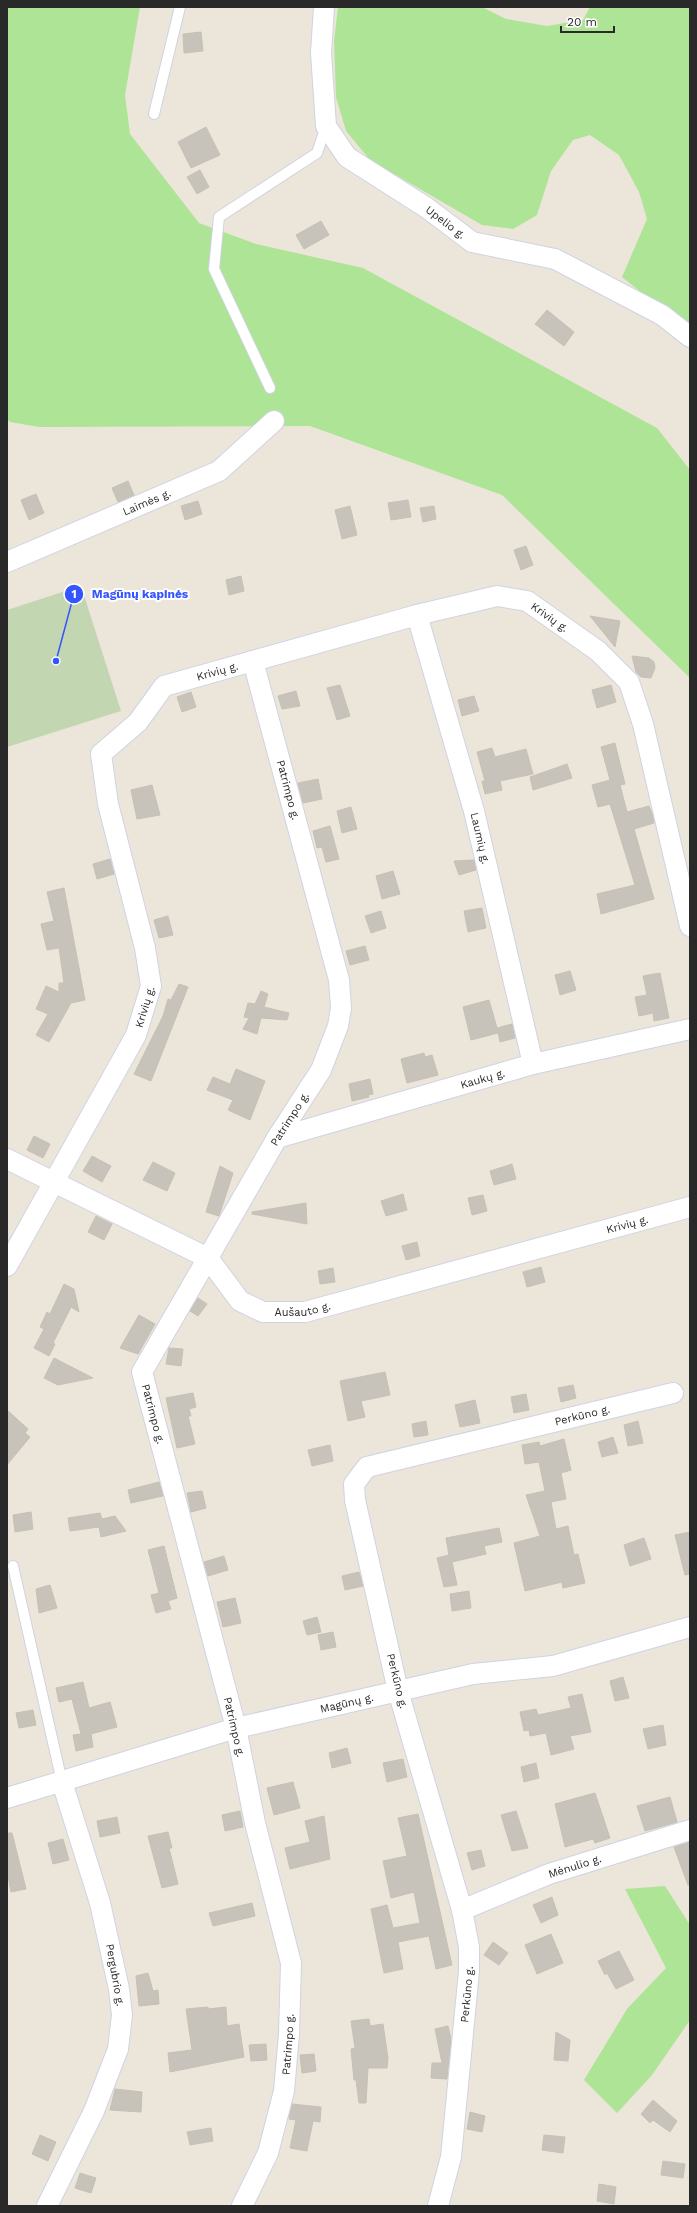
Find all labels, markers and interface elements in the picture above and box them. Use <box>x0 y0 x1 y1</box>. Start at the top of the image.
scale bar <box>561 8 614 34</box>
text: 20 m <box>567 15 597 29</box>
street label: Upelio g. <box>423 203 468 241</box>
street label: Laimės g. <box>121 486 173 518</box>
callout: Magūnų kapinės <box>64 582 197 606</box>
text: 1 <box>71 587 77 601</box>
text: Magūnų kapinės <box>92 587 189 601</box>
street label: Krivių g. <box>529 599 571 635</box>
street label: Krivių g. <box>195 659 240 683</box>
street label: Patrimpo g. <box>274 759 302 821</box>
street label: Laumių g. <box>468 811 493 865</box>
street label: Krivių g. <box>132 984 157 1029</box>
street label: Kaukų g. <box>459 1066 506 1091</box>
street label: Patrimpo g. <box>267 1089 312 1148</box>
street label: Krivių g. <box>605 1212 649 1236</box>
street label: Aušauto g. <box>275 1299 332 1319</box>
street label: Patrimpo g. <box>139 1383 167 1445</box>
street label: Perkūno g. <box>553 1402 611 1428</box>
street label: Perkūno g. <box>384 1652 410 1710</box>
street label: Magūnų g. <box>319 1690 375 1715</box>
street label: Patrimpo g. <box>221 1696 247 1758</box>
street label: Mėnulio g. <box>547 1852 603 1880</box>
street label: Pergubrio g. <box>103 1943 127 2007</box>
street label: Perkūno g. <box>458 1966 476 2023</box>
street label: Patrimpo g. <box>279 2013 296 2075</box>

